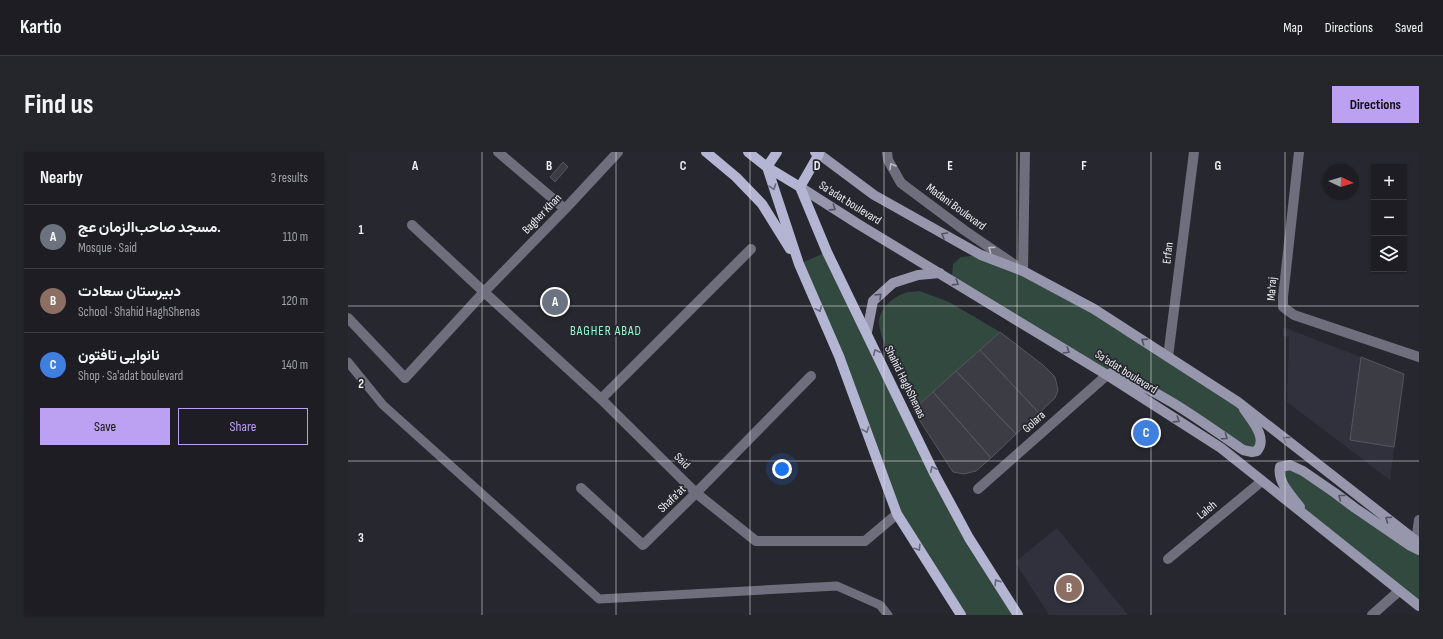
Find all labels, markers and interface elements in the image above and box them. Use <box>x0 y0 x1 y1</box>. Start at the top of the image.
text: Kartio <box>20 16 62 39</box>
text: Map <box>1283 19 1303 36</box>
text: Directions <box>1325 19 1373 36</box>
text: Saved <box>1395 19 1423 36</box>
button: Directions <box>1332 86 1419 123</box>
text: Find us <box>24 88 93 121</box>
text: A <box>411 158 419 174</box>
text: B <box>546 158 552 174</box>
text: C <box>680 158 687 174</box>
text: D <box>814 158 821 174</box>
text: E <box>947 158 953 174</box>
text: F <box>1081 158 1087 174</box>
text: G <box>1215 158 1222 174</box>
one-way arrow <box>889 163 896 170</box>
north arrow <box>1323 164 1359 200</box>
map controls <box>1371 164 1407 272</box>
button: + <box>1371 164 1407 200</box>
text: Nearby <box>40 168 83 188</box>
text: 3 results <box>271 170 308 186</box>
street label: Sa'adat boulevard <box>816 178 884 228</box>
street label: Madani Boulevard <box>923 180 989 234</box>
one-way arrow <box>769 183 777 190</box>
street label: Bagher Khan <box>519 191 565 237</box>
button: − <box>1371 200 1407 236</box>
one-way arrow <box>829 203 836 210</box>
text: مسجد صاحب‌الزمان عج. <box>78 218 221 237</box>
text: 1 <box>358 222 364 238</box>
text: A <box>50 229 56 245</box>
text: 110 m <box>283 229 308 245</box>
one-way arrow <box>941 232 948 239</box>
button: layers <box>1371 236 1407 272</box>
text: Mosque · Said <box>78 240 137 256</box>
street label: Erfan <box>1159 241 1177 265</box>
one-way arrow <box>988 246 995 254</box>
street label: Ma'raj <box>1264 277 1280 301</box>
one-way arrow <box>952 278 959 285</box>
text: دبیرستان سعادت <box>78 282 181 301</box>
pin: A <box>542 287 568 317</box>
text: B <box>50 293 56 309</box>
text: 120 m <box>282 293 308 309</box>
one-way arrow <box>874 293 882 301</box>
text: School · Shahid HaghShenas <box>78 304 200 320</box>
one-way arrow <box>814 305 822 312</box>
district label: BAGHER ABAD <box>570 323 642 339</box>
one-way arrow <box>1142 339 1149 346</box>
street label: Shahid HaghShenas <box>881 343 929 421</box>
text: نانوایی تافتون <box>78 346 160 365</box>
one-way arrow <box>1063 346 1070 353</box>
street label: Sa'adat boulevard <box>1092 347 1160 397</box>
one-way arrow <box>873 349 881 357</box>
text: C <box>50 357 56 373</box>
text: 140 m <box>282 357 308 373</box>
text: Shop · Sa'adat boulevard <box>78 368 183 384</box>
text: 2 <box>358 376 364 392</box>
button: Save <box>40 408 170 445</box>
button: Share <box>178 408 308 445</box>
street label: Golara <box>1019 408 1049 436</box>
one-way arrow <box>1173 415 1180 423</box>
pin: C <box>1133 418 1159 448</box>
one-way arrow <box>861 426 870 433</box>
one-way arrow <box>1221 432 1228 440</box>
one-way arrow <box>1283 436 1291 443</box>
street label: Said <box>671 450 693 472</box>
your location <box>772 459 792 479</box>
one-way arrow <box>930 466 938 474</box>
street label: Shafa'at <box>655 482 689 516</box>
one-way arrow <box>1338 494 1345 501</box>
street label: Laleh <box>1194 497 1220 523</box>
one-way arrow <box>1385 517 1392 524</box>
text: 3 <box>358 530 364 546</box>
one-way arrow <box>913 544 921 551</box>
pin: B <box>1056 573 1082 603</box>
one-way arrow <box>994 579 1002 586</box>

